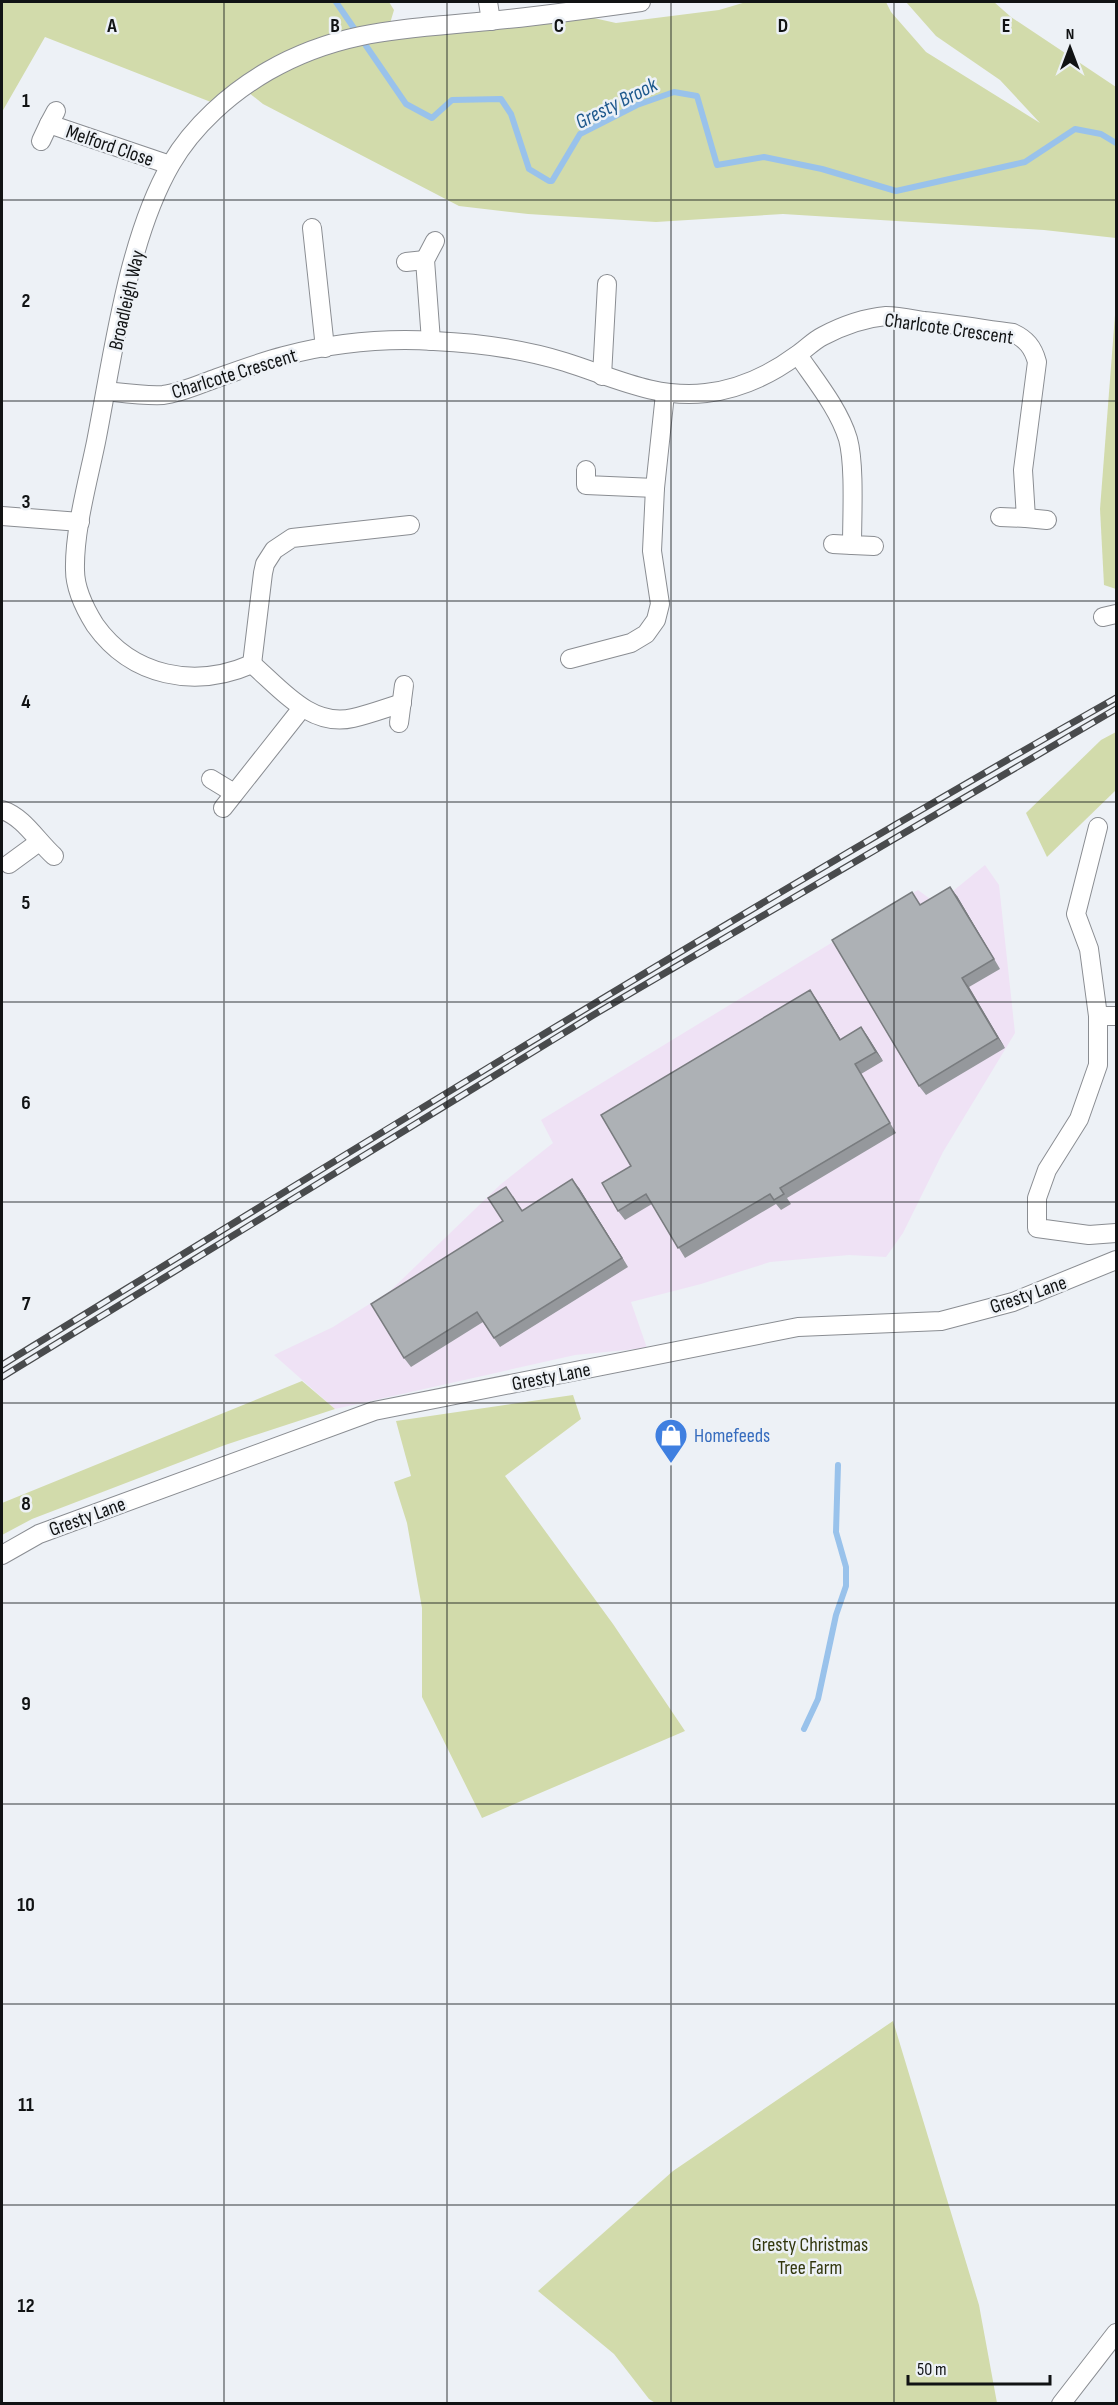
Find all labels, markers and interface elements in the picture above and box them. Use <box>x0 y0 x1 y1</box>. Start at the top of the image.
text: A <box>106 14 117 38</box>
text: B <box>330 14 340 38</box>
text: C <box>554 14 564 38</box>
text: D <box>778 14 788 38</box>
text: E <box>1002 14 1010 38</box>
north arrow <box>1040 18 1100 78</box>
text: N <box>1066 25 1074 44</box>
water label: Gresty Brook <box>571 72 662 135</box>
text: 1 <box>22 89 30 113</box>
street label: Melford Close <box>63 120 157 172</box>
street label: Broadleigh Way <box>104 248 150 352</box>
text: 2 <box>22 289 30 313</box>
street label: Charlcote Crescent <box>883 308 1015 350</box>
street label: Charlcote Crescent <box>169 344 300 404</box>
text: 3 <box>22 490 31 514</box>
text: 4 <box>21 690 31 714</box>
text: 5 <box>22 891 31 915</box>
text: 6 <box>21 1091 31 1115</box>
street label: Gresty Lane <box>987 1271 1070 1319</box>
text: 7 <box>22 1292 31 1316</box>
street label: Gresty Lane <box>510 1358 592 1396</box>
shop icon: Homefeeds <box>653 1417 689 1464</box>
place label: Homefeeds <box>694 1424 770 1448</box>
text: 8 <box>21 1492 31 1516</box>
street label: Gresty Lane <box>46 1492 129 1542</box>
text: 9 <box>21 1692 31 1716</box>
text: 10 <box>17 1893 35 1917</box>
text: 11 <box>18 2093 34 2117</box>
park label: Gresty Christmas Tree Farm <box>752 2233 868 2280</box>
text: 12 <box>18 2294 34 2318</box>
scale bar <box>908 2348 1050 2386</box>
text: 50 m <box>917 2359 947 2380</box>

